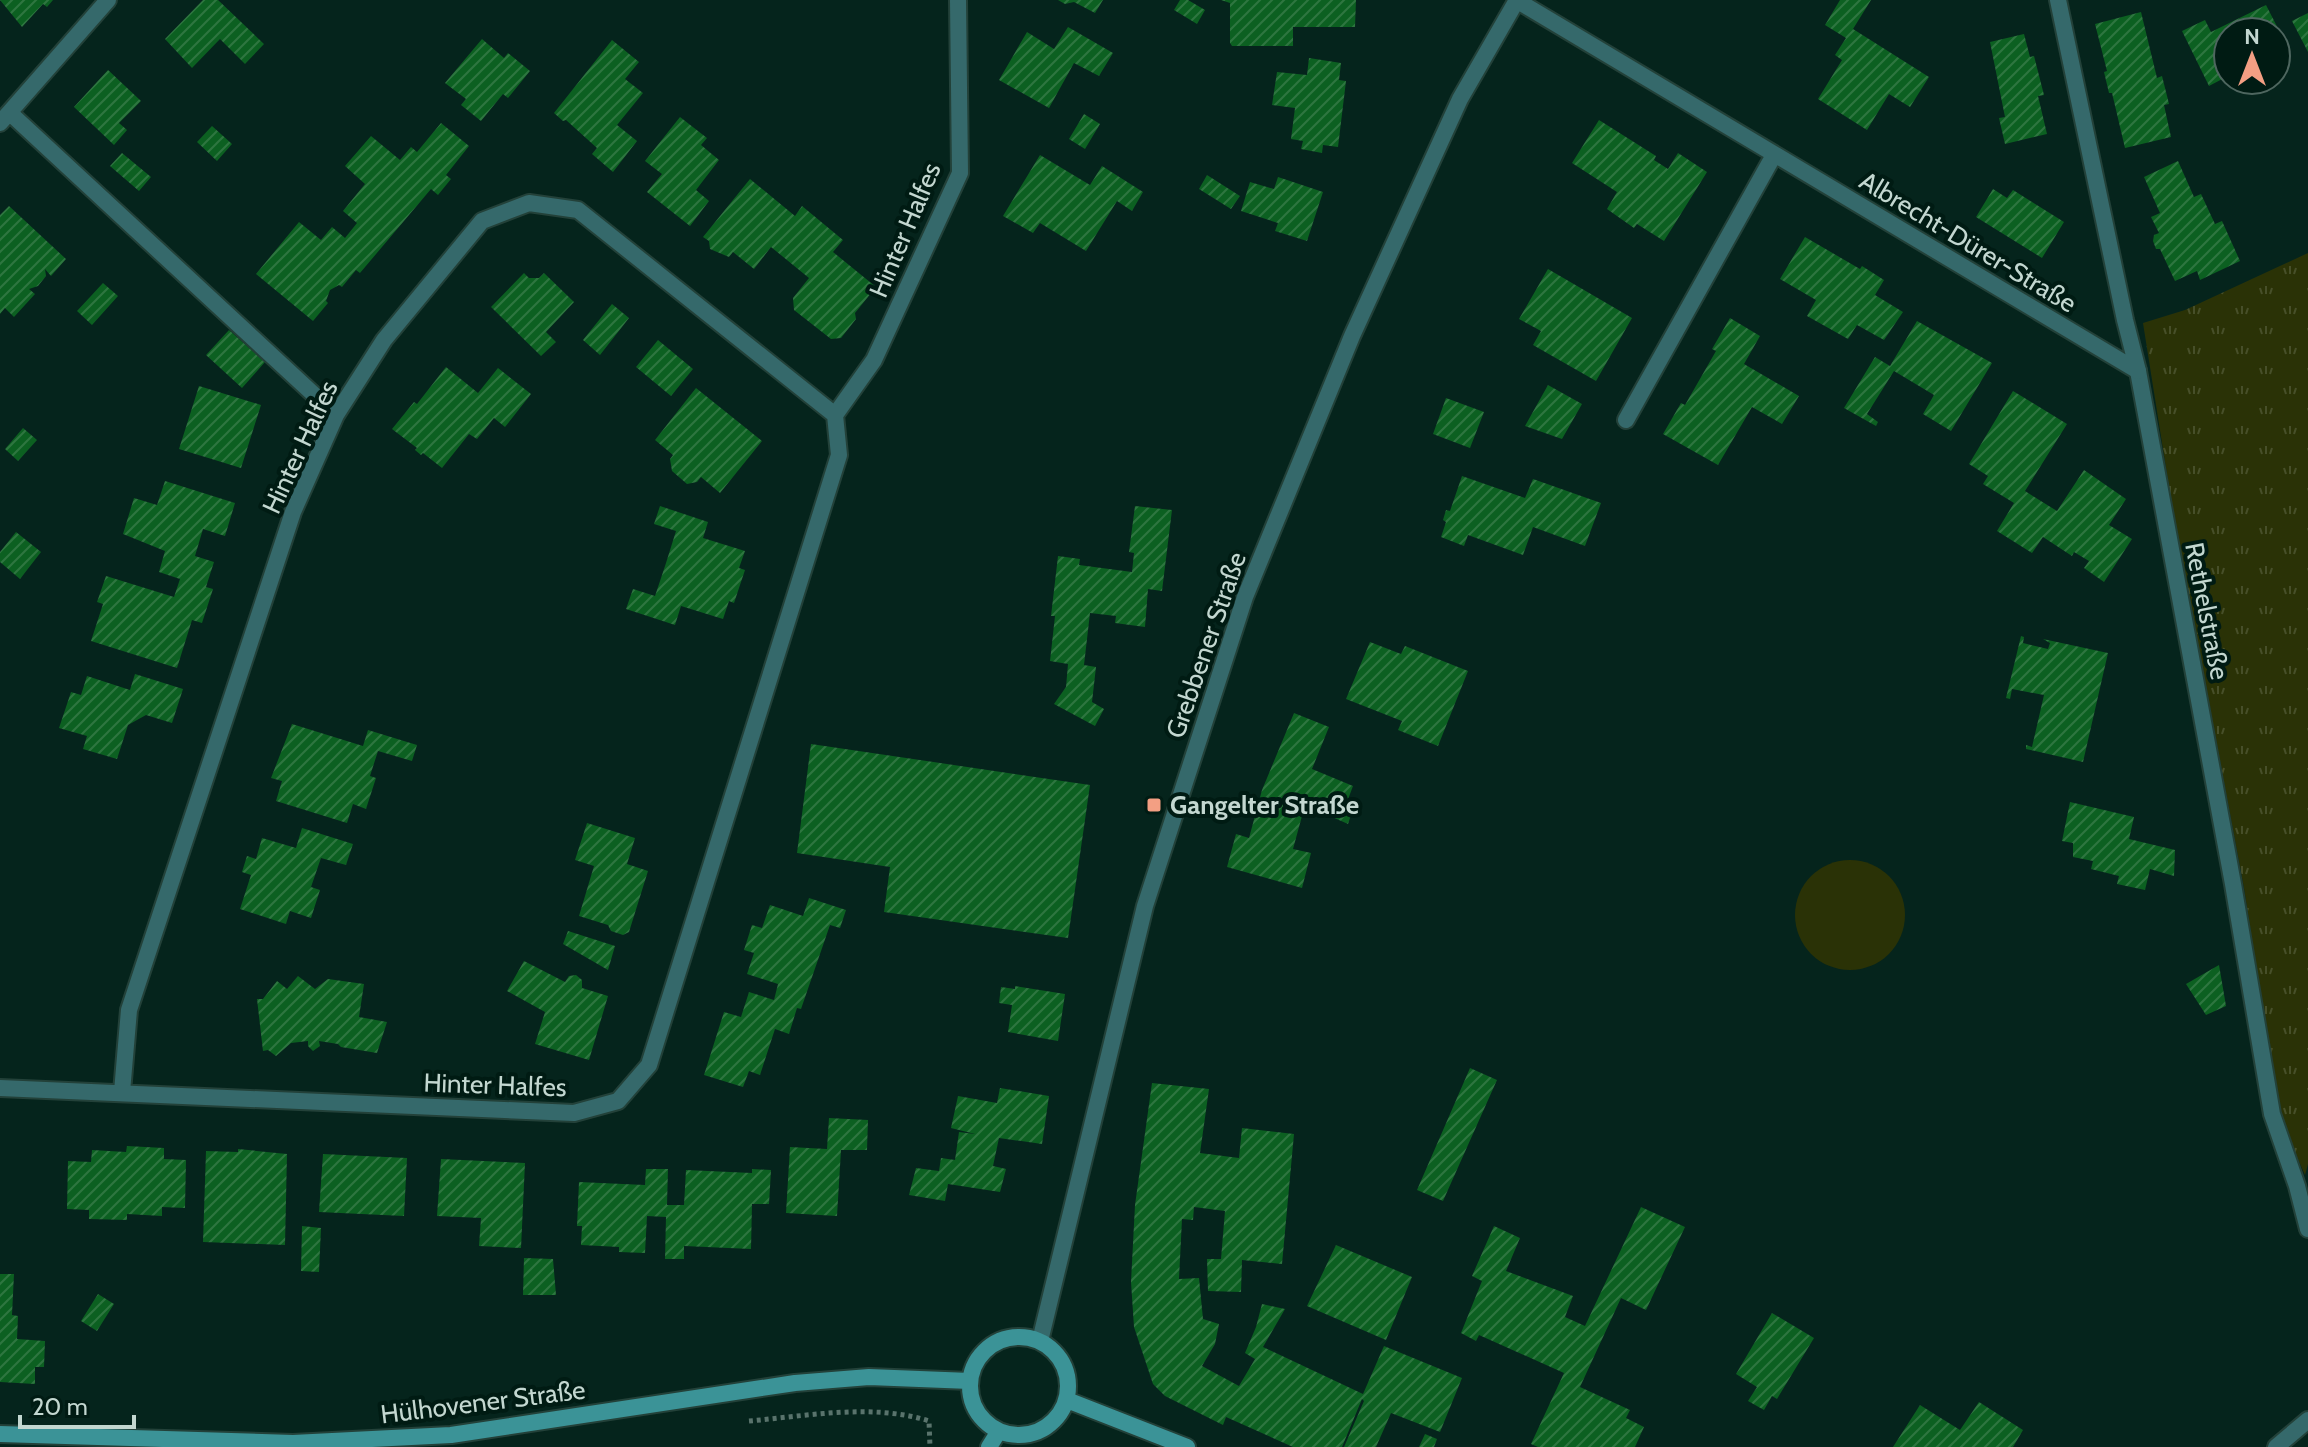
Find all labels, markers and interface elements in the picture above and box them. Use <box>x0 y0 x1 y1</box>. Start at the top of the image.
north arrow <box>2212 16 2292 96</box>
text: N <box>2244 23 2260 50</box>
street label: Hinter Halfes <box>862 158 948 302</box>
street label: Albrecht-Dürer-Straße <box>1854 165 2082 319</box>
street label: Hinter Halfes <box>255 375 345 519</box>
street label: Rethelstraße <box>2178 540 2236 682</box>
street label: Grebbener Straße <box>1159 548 1253 742</box>
place label: Gangelter Straße <box>1170 789 1359 821</box>
marker: Gangelter Straße <box>1145 796 1163 814</box>
street label: Hinter Halfes <box>423 1067 567 1103</box>
street label: Hülhovener Straße <box>379 1374 587 1430</box>
scale bar <box>20 1379 134 1429</box>
text: 20 m <box>32 1392 88 1421</box>

